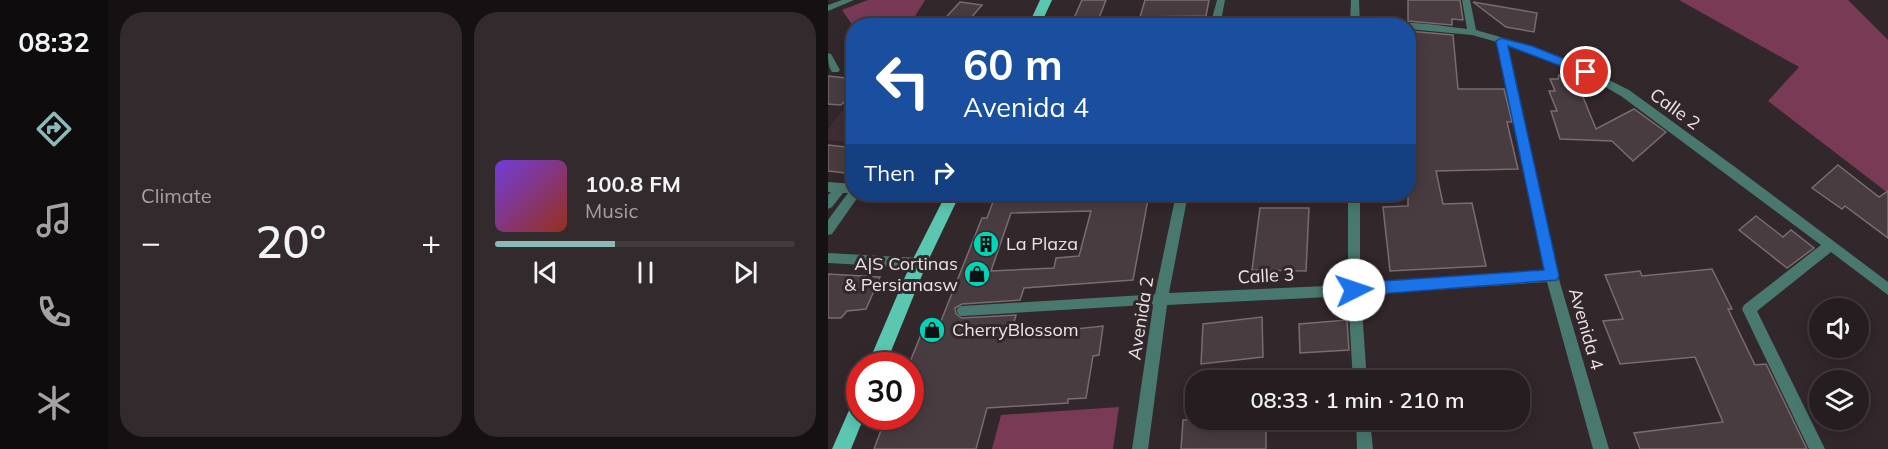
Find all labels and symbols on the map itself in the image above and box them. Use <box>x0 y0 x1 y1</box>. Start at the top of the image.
pin <box>1560 46 1611 97</box>
street label: Calle 2 <box>1646 83 1705 135</box>
building icon: La Plaza <box>971 229 1001 259</box>
place label: La Plaza <box>1006 232 1078 255</box>
place label: A|S Cortinas & Persianasw <box>844 252 958 296</box>
position arrow <box>1322 258 1386 322</box>
shop icon: A|S Cortinas & Persianasw <box>962 259 992 289</box>
street label: Calle 3 <box>1237 263 1295 288</box>
street label: Avenida 2 <box>1123 275 1158 361</box>
street label: Avenida 4 <box>1564 285 1609 373</box>
shop icon: CherryBlossom <box>917 315 947 345</box>
place label: CherryBlossom <box>952 318 1079 341</box>
speed limit sign: 30 <box>846 352 924 430</box>

